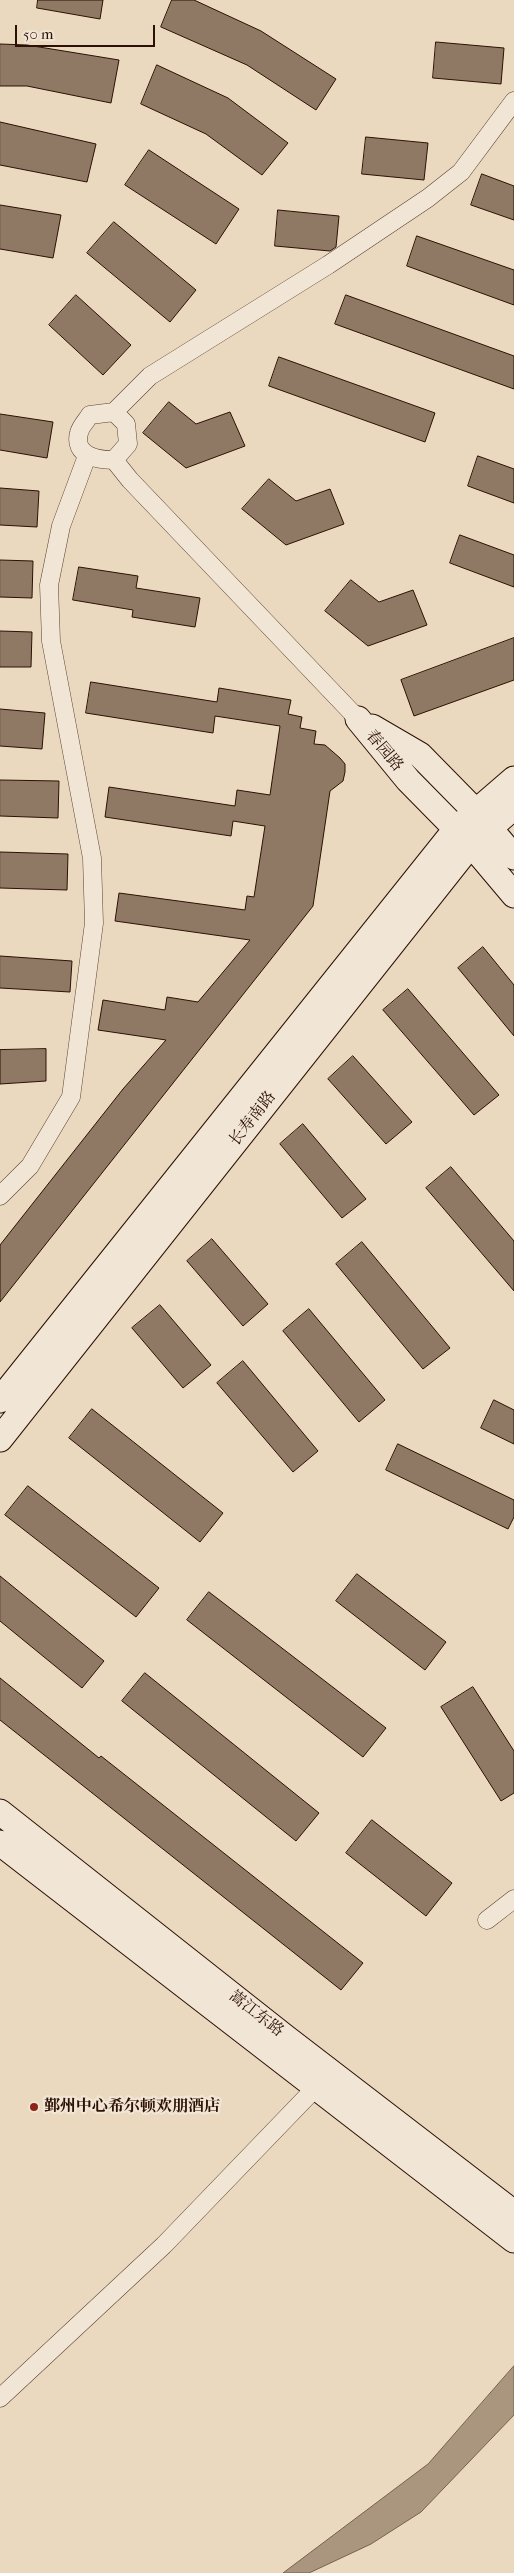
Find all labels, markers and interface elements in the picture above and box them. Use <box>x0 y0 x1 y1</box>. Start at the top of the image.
scale bar <box>18 15 158 47</box>
text: 50 m <box>23 25 53 43</box>
street label: 春园路 <box>361 726 407 776</box>
street label: 长寿南路 <box>226 1088 280 1150</box>
street label: 嵩江东路 <box>225 1987 287 2041</box>
place label: 鄞州中心希尔顿欢朋酒店 <box>44 2097 220 2117</box>
marker: 鄞州中心希尔顿欢朋酒店 <box>28 2101 40 2113</box>

